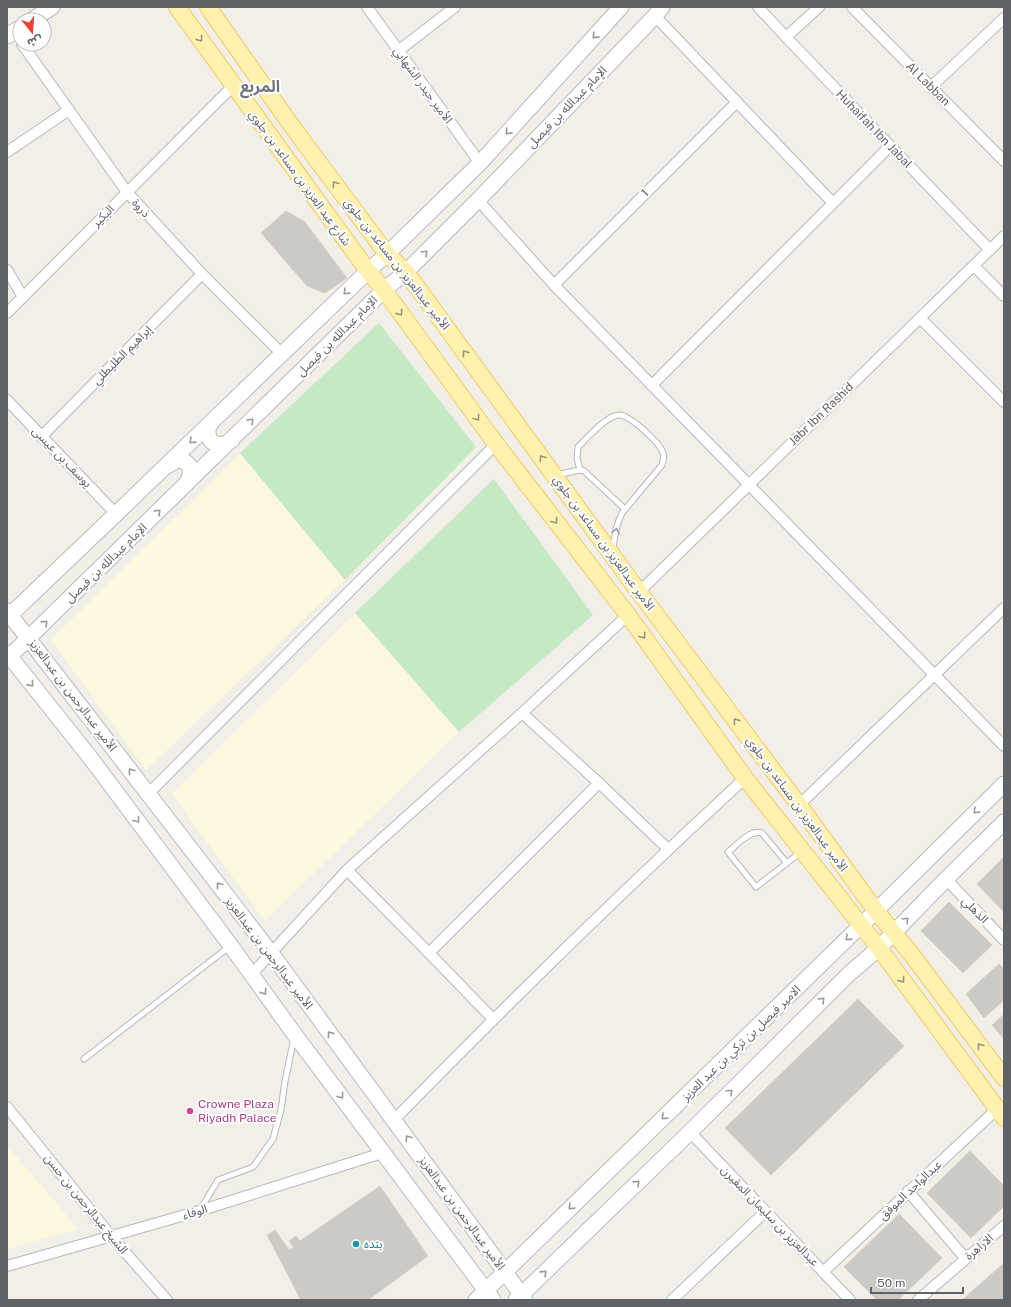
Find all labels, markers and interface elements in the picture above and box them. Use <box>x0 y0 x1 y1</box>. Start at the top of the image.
north arrow <box>12 12 52 52</box>
one-way arrow <box>593 31 600 39</box>
text: ش <box>26 33 44 50</box>
one-way arrow <box>195 34 202 41</box>
street label: الأمير حيدر الشهابي <box>388 44 456 128</box>
street label: Al Labban <box>903 59 953 109</box>
street label: الإمام عبدالله بن فيصل <box>524 63 611 152</box>
district label: المربع <box>240 77 280 99</box>
street label: Huhaifah Ibn Jabal <box>833 87 915 171</box>
street label: شارع عبد العزيز بن مساعد بن جلوي <box>244 107 354 250</box>
one-way arrow <box>505 127 513 135</box>
one-way arrow <box>333 182 340 189</box>
street label: 1 <box>638 186 652 200</box>
street label: الأمير عبدالعزيز بن مساعد بن جلوي <box>339 195 453 334</box>
street label: ذروة <box>129 196 153 220</box>
street label: البكير <box>88 202 117 231</box>
one-way arrow <box>420 250 428 258</box>
one-way arrow <box>343 287 351 295</box>
street label: الإمام عبدالله بن فيصل <box>294 293 382 381</box>
one-way arrow <box>395 308 402 315</box>
street label: إبراهيم الطليطلي <box>90 322 157 389</box>
one-way arrow <box>463 351 470 358</box>
street label: Jabr Ibn Rashid <box>786 380 856 448</box>
one-way arrow <box>472 413 479 420</box>
one-way arrow <box>246 418 254 426</box>
street label: يوسف بن عيسى <box>29 424 95 490</box>
one-way arrow <box>189 436 197 444</box>
one-way arrow <box>540 456 547 463</box>
street label: الأمير عبدالعزيز بن مساعد بن جلوي <box>548 473 658 615</box>
one-way arrow <box>153 509 161 517</box>
one-way arrow <box>551 517 558 524</box>
street label: الإمام عبدالله بن فيصل <box>62 520 151 607</box>
one-way arrow <box>611 528 619 534</box>
one-way arrow <box>40 620 48 627</box>
one-way arrow <box>638 632 646 639</box>
street label: الأمير عبدالرحمن بن عبدالعزيز <box>25 635 120 754</box>
one-way arrow <box>27 679 34 686</box>
one-way arrow <box>733 718 740 725</box>
street label: الأمير عبدالعزيز بن مساعد بن جلوي <box>741 734 851 876</box>
one-way arrow <box>128 769 135 776</box>
one-way arrow <box>973 806 981 814</box>
one-way arrow <box>132 815 139 822</box>
one-way arrow <box>216 883 223 890</box>
street label: الأمير عبدالرحمن بن عبدالعزيز <box>221 893 316 1012</box>
street label: الذهلي <box>957 894 991 928</box>
one-way arrow <box>901 917 909 925</box>
one-way arrow <box>845 933 853 941</box>
one-way arrow <box>897 975 904 982</box>
street label: الامير فيصل بن تركي بن عبد العزيز <box>678 982 805 1106</box>
one-way arrow <box>259 987 266 994</box>
one-way arrow <box>817 997 825 1005</box>
one-way arrow <box>328 1032 335 1039</box>
one-way arrow <box>978 1044 985 1051</box>
one-way arrow <box>725 1089 733 1097</box>
one-way arrow <box>336 1092 343 1099</box>
place label: Crowne Plaza Riyadh Palace <box>198 1097 277 1125</box>
marker: Crowne Plaza Riyadh Palace <box>185 1106 195 1116</box>
one-way arrow <box>661 1112 669 1120</box>
one-way arrow <box>406 1136 413 1143</box>
street label: الشيخ عبدالرحمن بن حسن <box>40 1151 131 1258</box>
street label: الأمير عبدالرحمن بن عبدالعزيز <box>415 1153 508 1273</box>
street label: عبدالواحد الموفق <box>876 1157 945 1223</box>
street label: عبدالعزيز بن سليمان المقيرن <box>718 1163 822 1269</box>
one-way arrow <box>632 1180 640 1187</box>
street label: الوفاء <box>181 1202 209 1222</box>
one-way arrow <box>568 1202 576 1210</box>
street label: الازاهرة <box>962 1231 996 1263</box>
place label: بنده <box>364 1237 383 1251</box>
marker: بنده <box>351 1239 361 1249</box>
scale bar <box>871 1269 963 1295</box>
one-way arrow <box>539 1270 547 1278</box>
text: 50 m <box>877 1276 905 1290</box>

